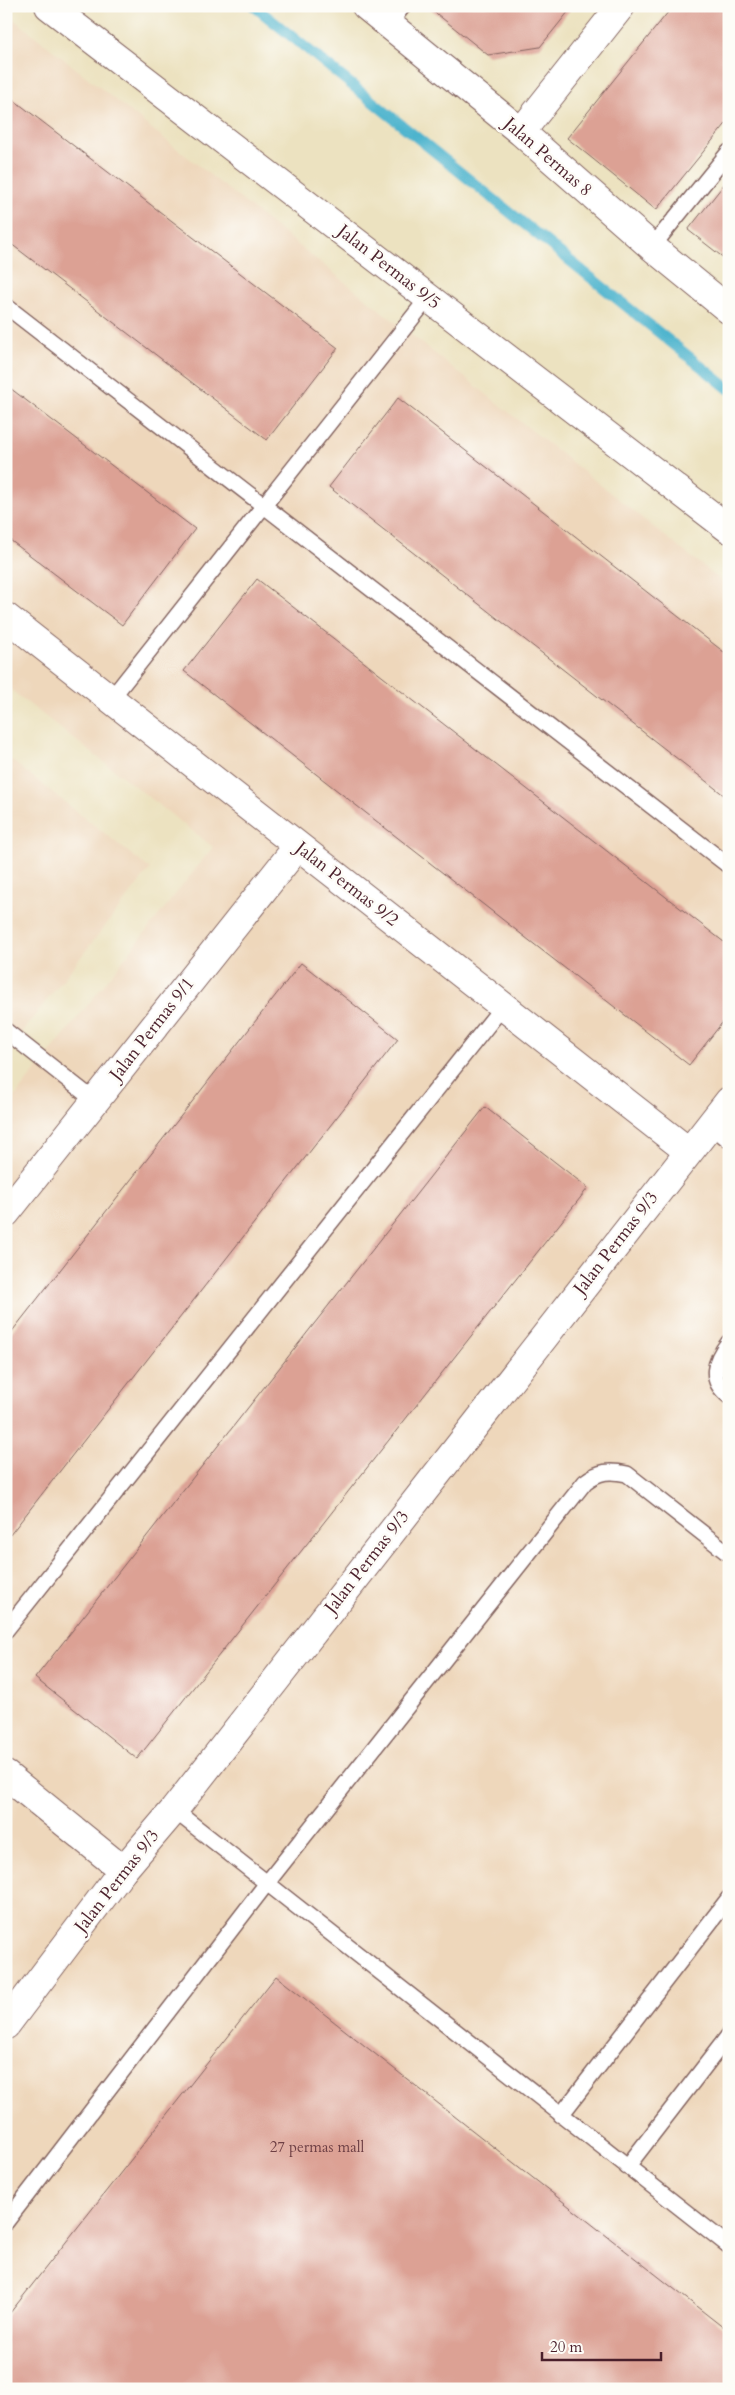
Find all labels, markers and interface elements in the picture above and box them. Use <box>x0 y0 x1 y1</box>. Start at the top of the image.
street label: Jalan Permas 8 <box>496 110 598 202</box>
street label: Jalan Permas 9/5 <box>330 217 446 315</box>
street label: Jalan Permas 9/2 <box>288 834 404 932</box>
street label: Jalan Permas 9/1 <box>102 972 200 1088</box>
street label: Jalan Permas 9/3 <box>566 1186 664 1302</box>
street label: Jalan Permas 9/3 <box>317 1505 415 1621</box>
street label: Jalan Permas 9/3 <box>67 1824 165 1940</box>
house number: 27 permas mall <box>270 2137 365 2157</box>
scale bar <box>542 2330 661 2362</box>
text: 20 m <box>550 2337 582 2357</box>

